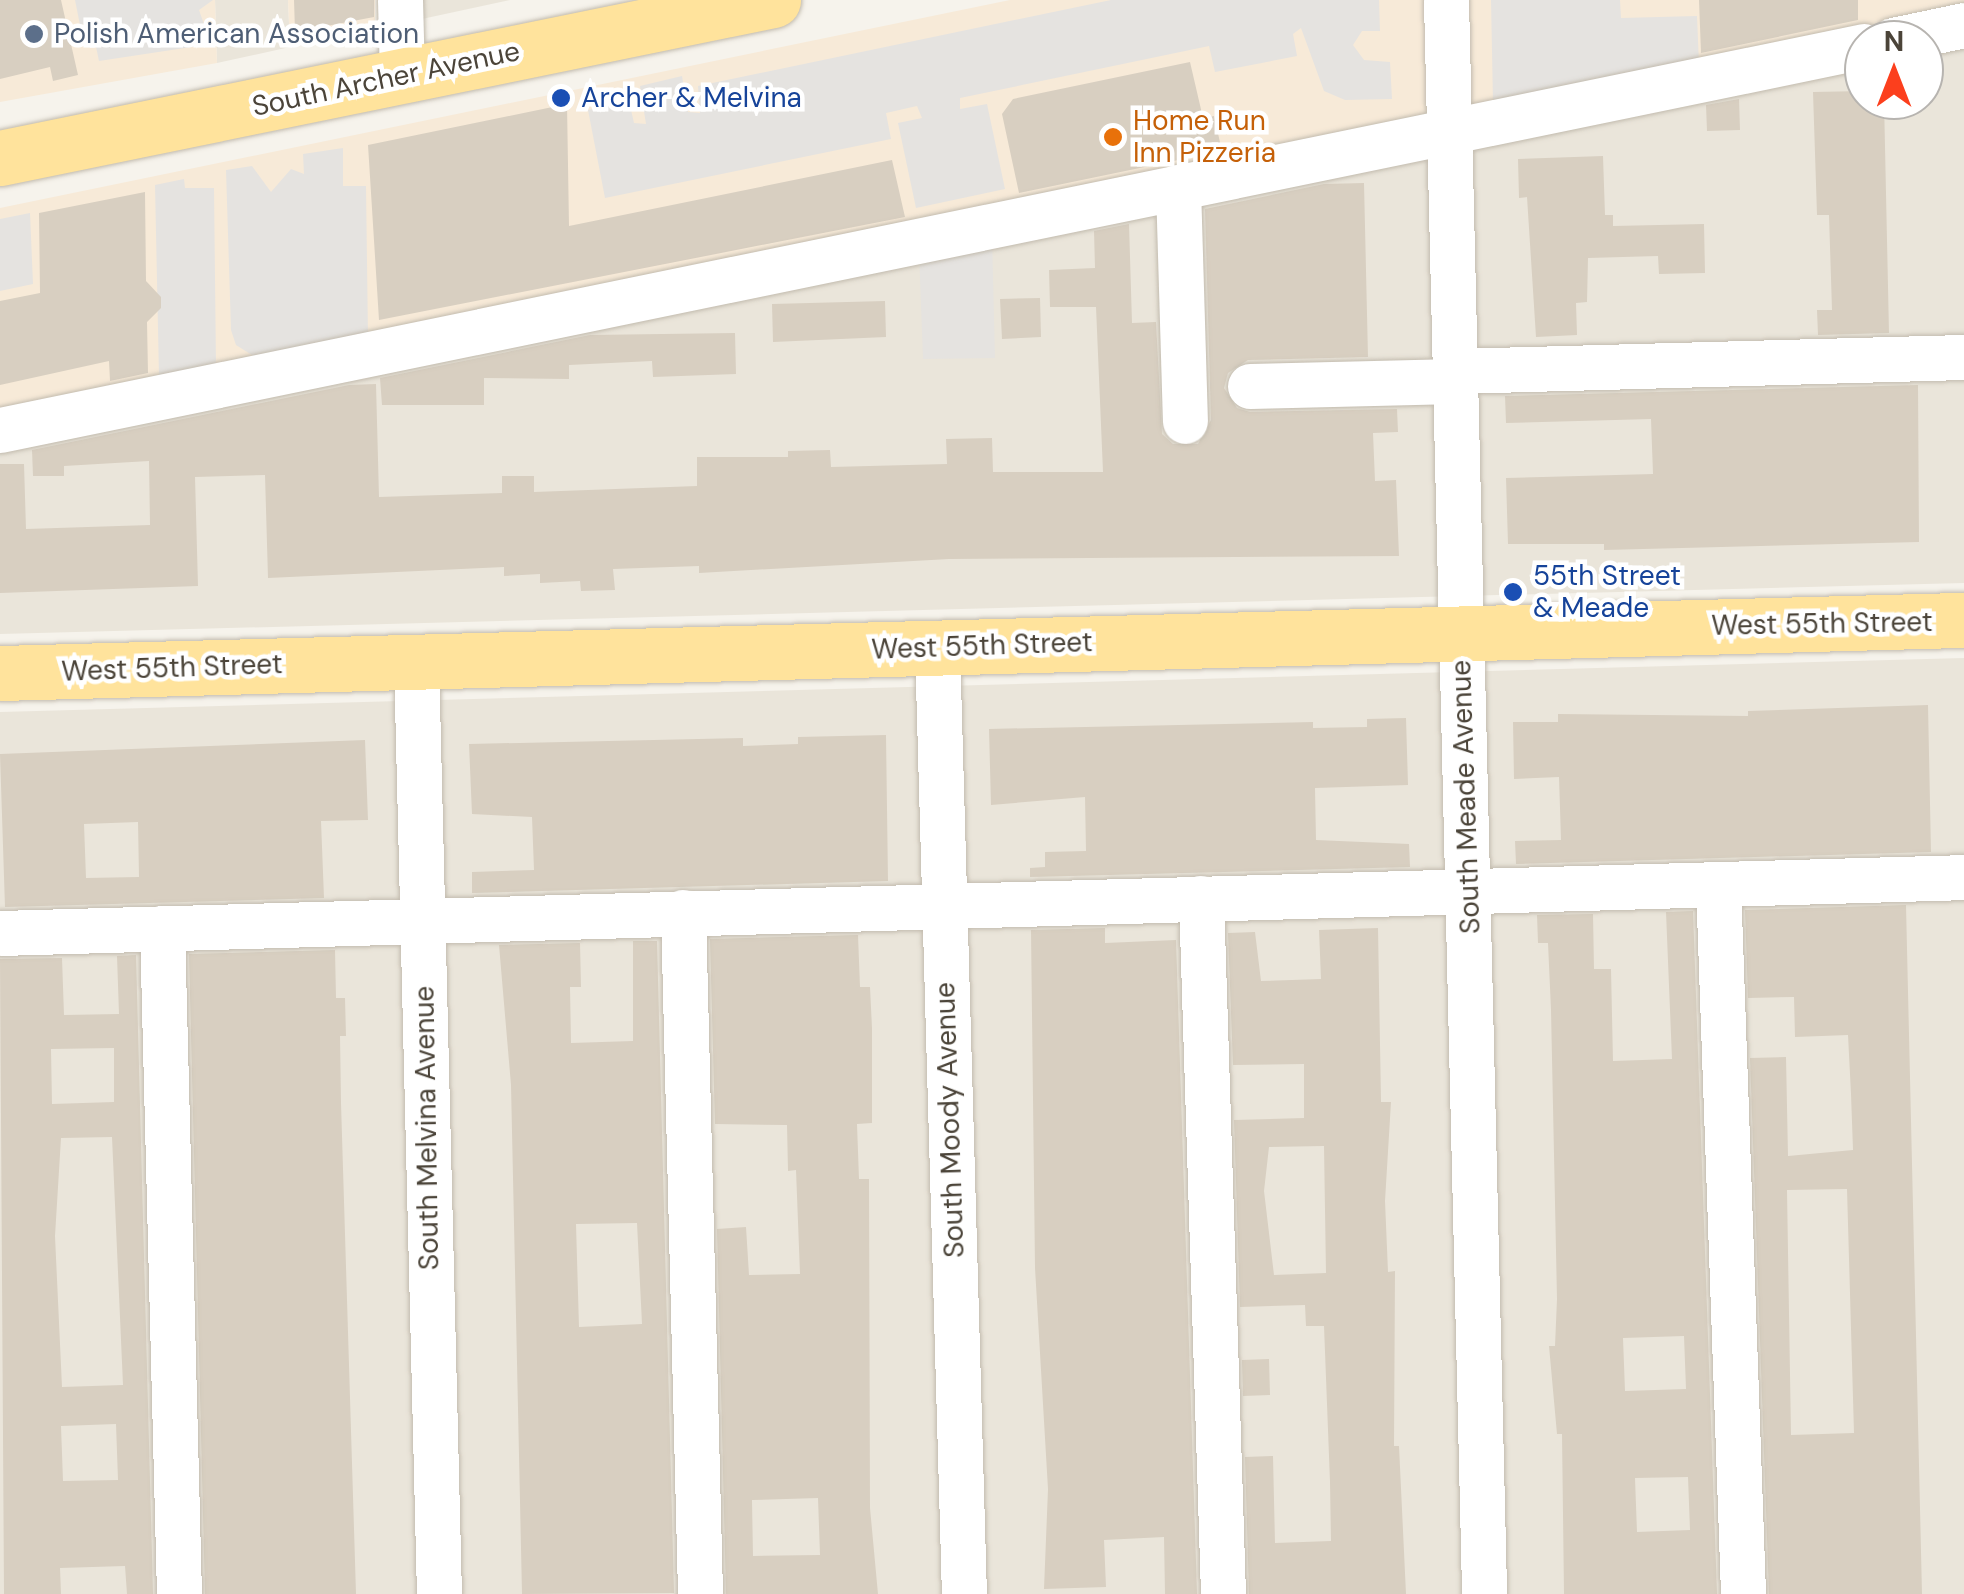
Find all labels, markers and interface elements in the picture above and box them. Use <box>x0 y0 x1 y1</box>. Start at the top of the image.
place label: Polish American Association <box>54 17 419 51</box>
north arrow <box>1844 20 1944 120</box>
marker: Polish American Association <box>23 23 45 45</box>
text: N <box>1884 23 1904 60</box>
street label: South Archer Avenue <box>249 34 523 124</box>
place label: Archer & Melvina <box>581 81 802 115</box>
marker: Archer & Melvina <box>550 87 572 109</box>
place label: Home Run Inn Pizzeria <box>1133 104 1276 170</box>
marker: Home Run Inn Pizzeria <box>1102 126 1124 148</box>
place label: 55th Street & Meade <box>1533 559 1681 625</box>
marker: 55th Street & Meade <box>1502 581 1524 603</box>
street label: West 55th Street <box>1711 605 1933 643</box>
street label: West 55th Street <box>871 625 1093 667</box>
street label: West 55th Street <box>61 647 283 689</box>
street label: South Meade Avenue <box>1444 659 1488 935</box>
street label: South Moody Avenue <box>928 982 972 1258</box>
street label: South Melvina Avenue <box>408 985 446 1271</box>

